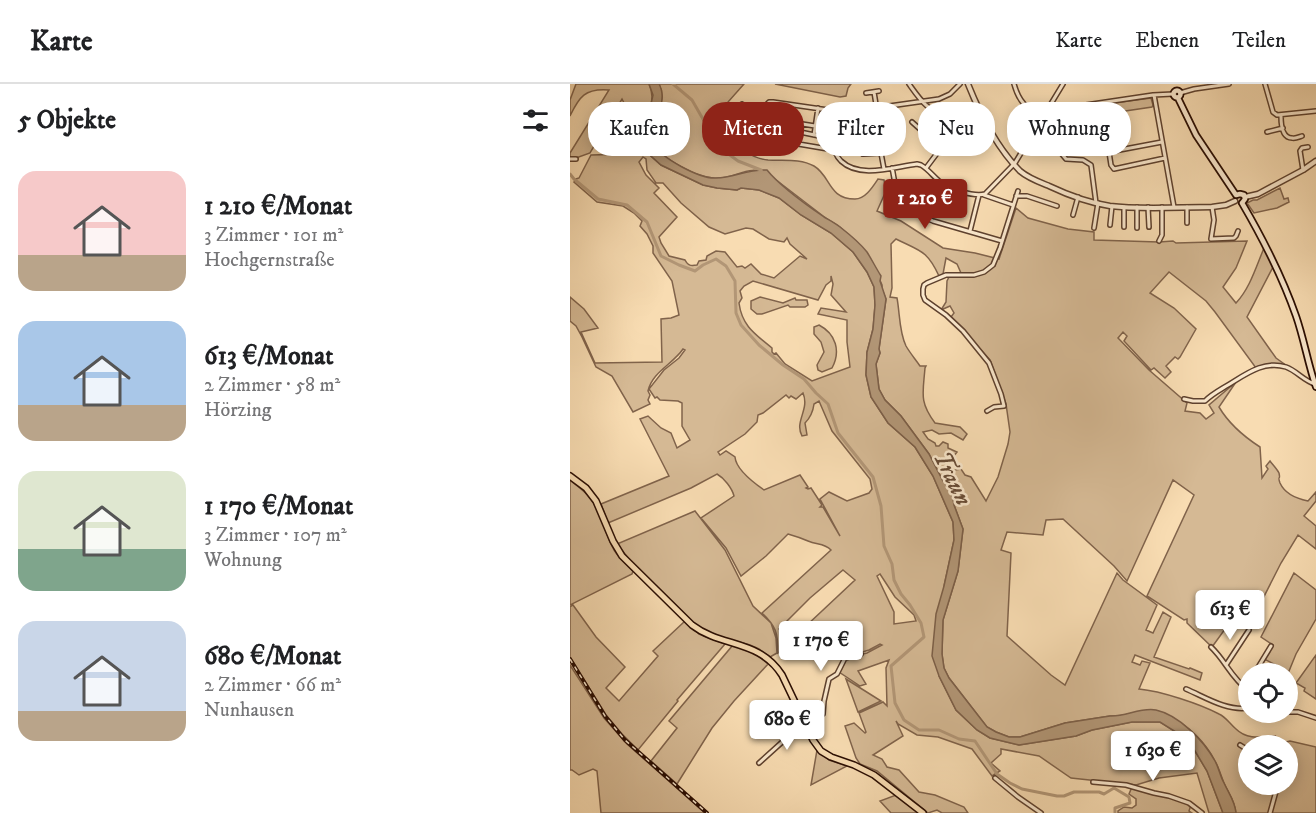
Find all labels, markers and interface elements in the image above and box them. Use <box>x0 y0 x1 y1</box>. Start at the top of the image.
text: Karte <box>30 24 93 59</box>
text: Karte <box>1055 28 1102 54</box>
text: Ebenen <box>1135 28 1199 54</box>
text: Teilen <box>1232 28 1286 54</box>
chip: Kaufen <box>588 102 690 156</box>
chip: Mieten <box>702 102 804 156</box>
chip: Filter <box>816 102 906 156</box>
chip: Neu <box>918 102 995 156</box>
chip: Wohnung <box>1007 102 1131 156</box>
text: 5 Objekte <box>18 104 116 137</box>
icon: filters <box>519 104 552 137</box>
pin: 1 210 € <box>870 179 980 230</box>
text: 1 210 € <box>897 186 953 211</box>
text: 1 210 €/Monat <box>204 190 352 223</box>
icon: home <box>66 195 138 267</box>
text: 3 Zimmer · 101 m² <box>204 223 343 248</box>
text: Hochgernstraße <box>204 248 335 273</box>
text: 613 €/Monat <box>204 340 334 373</box>
icon: home <box>66 345 138 417</box>
text: 2 Zimmer · 58 m² <box>204 373 340 398</box>
text: Hörzing <box>204 398 272 423</box>
water label: Traun <box>926 446 978 511</box>
text: 1 170 €/Monat <box>204 490 353 523</box>
icon: home <box>66 495 138 567</box>
text: 3 Zimmer · 107 m² <box>204 523 347 548</box>
text: Wohnung <box>204 548 282 573</box>
pin: 613 € <box>1188 590 1272 641</box>
text: 613 € <box>1209 597 1251 622</box>
pin: 1 170 € <box>766 621 876 672</box>
text: 1 170 € <box>793 628 849 653</box>
text: 680 €/Monat <box>204 640 341 673</box>
icon: home <box>66 645 138 717</box>
map controls <box>1238 663 1298 795</box>
button: locate <box>1238 663 1298 723</box>
text: 2 Zimmer · 66 m² <box>204 673 341 698</box>
text: Nunhausen <box>204 698 294 723</box>
pin: 680 € <box>745 700 829 751</box>
text: 680 € <box>763 707 811 732</box>
pin: 1 630 € <box>1098 731 1208 782</box>
button: layers <box>1238 735 1298 795</box>
text: 1 630 € <box>1125 738 1181 763</box>

